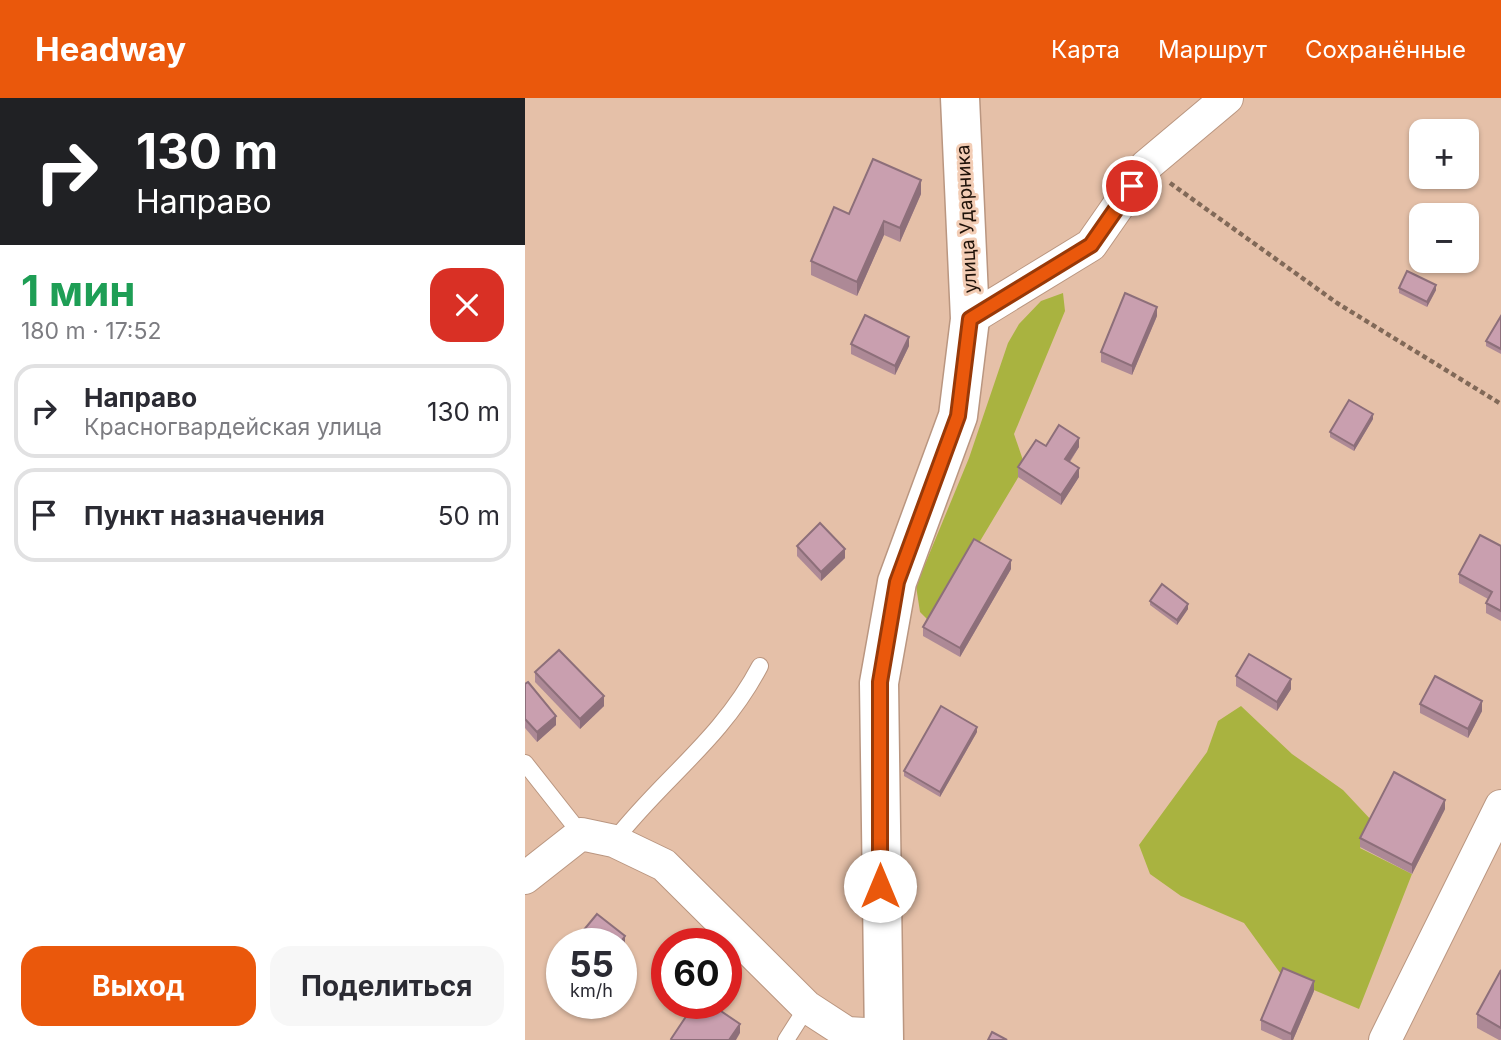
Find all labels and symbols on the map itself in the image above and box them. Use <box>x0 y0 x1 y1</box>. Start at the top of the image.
street label: улица Ударника <box>951 144 982 294</box>
pin <box>1102 156 1162 216</box>
position arrow <box>843 849 917 923</box>
speed limit sign: 60 <box>651 928 742 1019</box>

